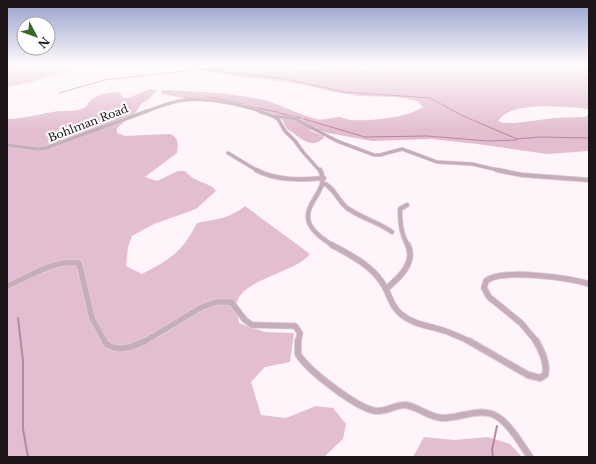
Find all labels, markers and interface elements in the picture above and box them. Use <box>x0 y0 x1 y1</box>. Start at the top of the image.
north arrow <box>16 16 56 56</box>
text: N <box>34 34 52 52</box>
street label: Bohlman Road <box>46 101 131 145</box>

